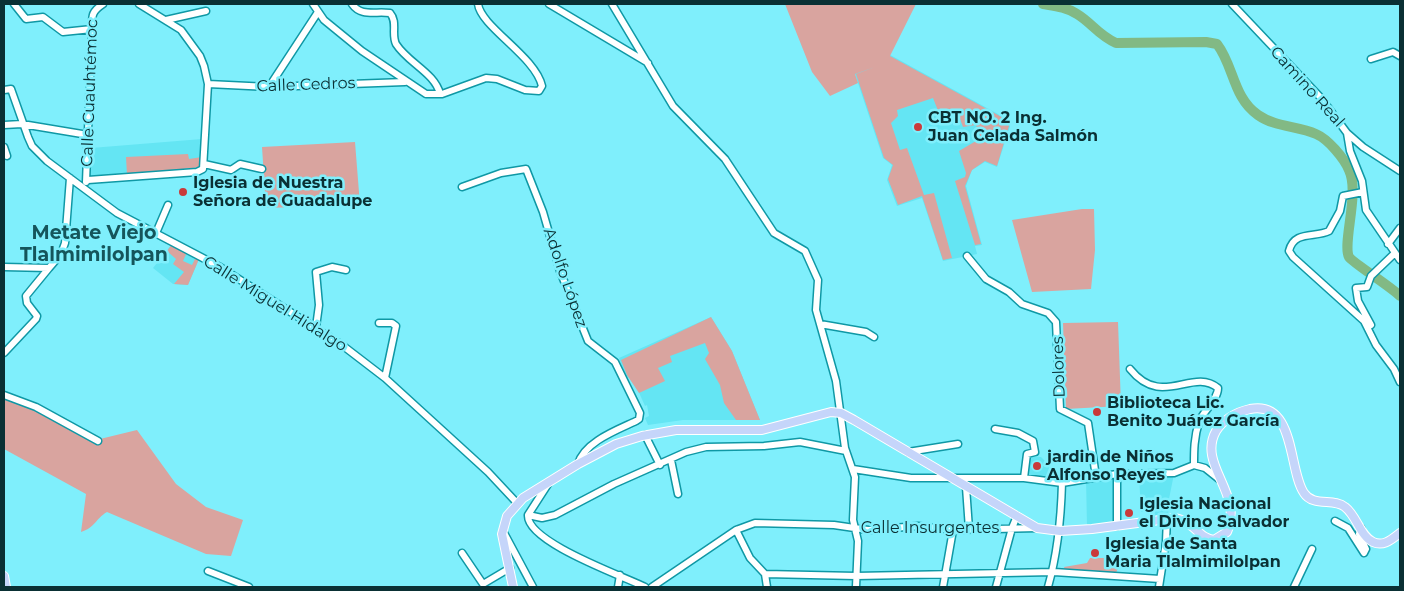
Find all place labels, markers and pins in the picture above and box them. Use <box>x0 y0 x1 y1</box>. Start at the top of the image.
place label: CBT NO. 2 Ing. Juan Celada Salmón <box>928 108 1098 146</box>
marker: CBT NO. 2 Ing. Juan Celada Salmón <box>912 121 924 133</box>
place label: Iglesia de Nuestra Señora de Guadalupe <box>193 173 372 211</box>
marker: Iglesia de Nuestra Señora de Guadalupe <box>177 186 189 198</box>
place label: Biblioteca Lic. Benito Juárez García <box>1107 393 1280 431</box>
marker: Biblioteca Lic. Benito Juárez García <box>1091 406 1103 418</box>
place label: jardin de Niños Alfonso Reyes <box>1047 447 1174 485</box>
marker: jardin de Niños Alfonso Reyes <box>1031 460 1043 472</box>
place label: Iglesia Nacional el Divino Salvador <box>1139 494 1289 532</box>
marker: Iglesia Nacional el Divino Salvador <box>1123 507 1135 519</box>
place label: Iglesia de Santa Maria Tlalmimilolpan <box>1105 534 1281 572</box>
marker: Iglesia de Santa Maria Tlalmimilolpan <box>1089 547 1101 559</box>

